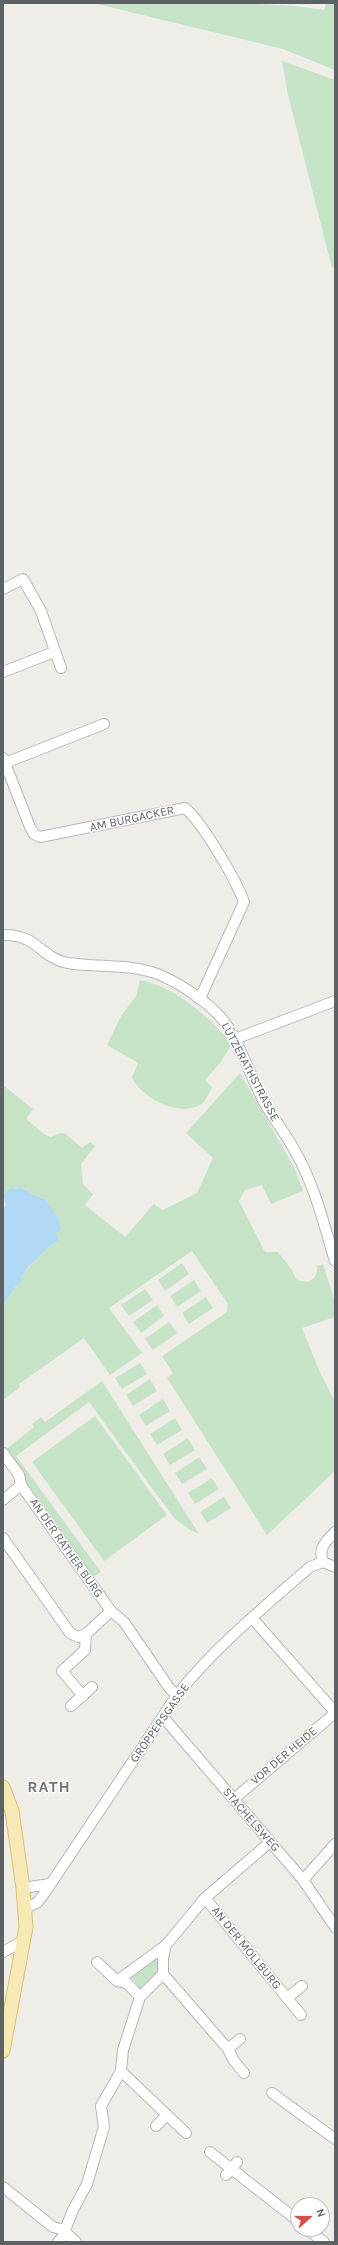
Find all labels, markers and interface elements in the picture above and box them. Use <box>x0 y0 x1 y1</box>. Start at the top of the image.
street label: AM BURGACKER <box>88 803 176 835</box>
street label: LÜTZERATHSTRASSE <box>218 1020 282 1124</box>
street label: AN DER RATHER BURG <box>26 1496 106 1600</box>
street label: GRÖPPERSGASSE <box>127 1681 193 1765</box>
street label: VOR DER HEIDE <box>248 1724 320 1788</box>
district label: RATH <box>27 1777 71 1797</box>
street label: STACHELSWEG <box>219 1785 283 1855</box>
street label: AN DER MOLLBURG <box>208 1904 284 1992</box>
north arrow <box>290 2197 330 2237</box>
text: N <box>313 2207 328 2219</box>

